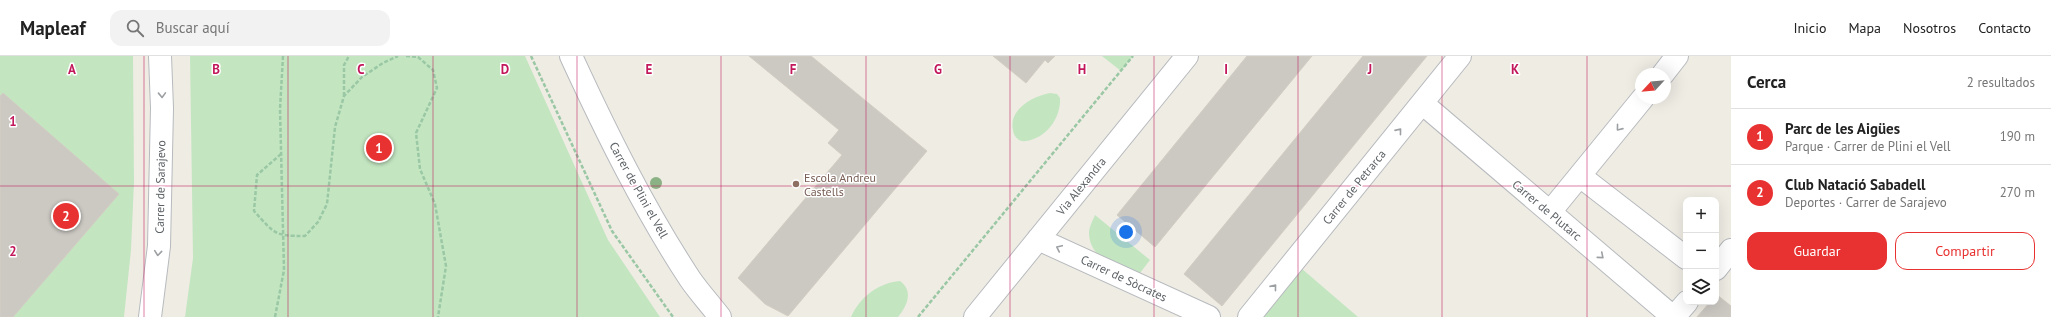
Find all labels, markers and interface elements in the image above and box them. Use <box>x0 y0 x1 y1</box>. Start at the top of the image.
search box <box>110 10 390 46</box>
text: Mapleaf <box>20 16 86 40</box>
icon: search <box>124 17 146 39</box>
text: Buscar aquí <box>156 18 230 37</box>
text: Inicio <box>1793 19 1826 37</box>
text: Mapa <box>1848 19 1881 37</box>
text: Nosotros <box>1903 19 1956 37</box>
text: Contacto <box>1978 19 2031 37</box>
text: A <box>68 61 76 78</box>
text: B <box>212 61 220 78</box>
text: C <box>357 61 365 78</box>
text: D <box>501 61 509 78</box>
text: E <box>646 61 653 78</box>
text: F <box>790 61 797 78</box>
text: G <box>934 61 942 78</box>
text: H <box>1078 61 1086 78</box>
text: I <box>1224 61 1228 78</box>
text: J <box>1367 61 1372 78</box>
text: K <box>1511 61 1519 78</box>
north arrow <box>1635 68 1671 104</box>
text: Cerca <box>1747 71 1786 93</box>
text: 2 resultados <box>1967 74 2035 91</box>
one-way arrow <box>157 92 166 98</box>
text: 1 <box>9 113 17 130</box>
text: Parc de les Aigües <box>1785 119 1900 138</box>
one-way arrow <box>1616 124 1623 131</box>
one-way arrow <box>1395 128 1402 136</box>
text: 1 <box>1756 128 1764 145</box>
text: 190 m <box>2000 128 2035 145</box>
pin: 1 <box>366 133 392 163</box>
text: Parque · Carrer de Plini el Vell <box>1785 138 1951 155</box>
street label: Carrer de Plini el Vell <box>606 139 672 241</box>
street label: Carrer de Sarajevo <box>152 140 168 234</box>
street label: Carrer de Petrarca <box>1319 147 1389 227</box>
street label: Via Alexandra <box>1052 154 1109 219</box>
place label: Escola Andreu Castells <box>804 170 876 199</box>
text: Club Natació Sabadell <box>1785 175 1925 194</box>
street label: Carrer de Plutarc <box>1509 177 1585 244</box>
marker: Escola Andreu Castells <box>791 179 801 189</box>
text: 2 <box>1756 184 1764 201</box>
text: 270 m <box>2000 184 2035 201</box>
text: Deportes · Carrer de Sarajevo <box>1785 194 1947 211</box>
map controls <box>1683 197 1719 305</box>
button: + <box>1683 197 1719 233</box>
pin: 2 <box>53 201 79 231</box>
your location <box>1116 222 1136 242</box>
button: Guardar <box>1747 232 1887 270</box>
button: Compartir <box>1895 232 2035 270</box>
button: − <box>1683 233 1719 269</box>
text: 2 <box>9 243 17 260</box>
one-way arrow <box>1056 245 1064 253</box>
one-way arrow <box>154 250 163 256</box>
one-way arrow <box>1596 251 1603 258</box>
street label: Carrer de Sòcrates <box>1079 252 1169 304</box>
button: layers <box>1683 269 1719 305</box>
one-way arrow <box>1269 284 1276 291</box>

